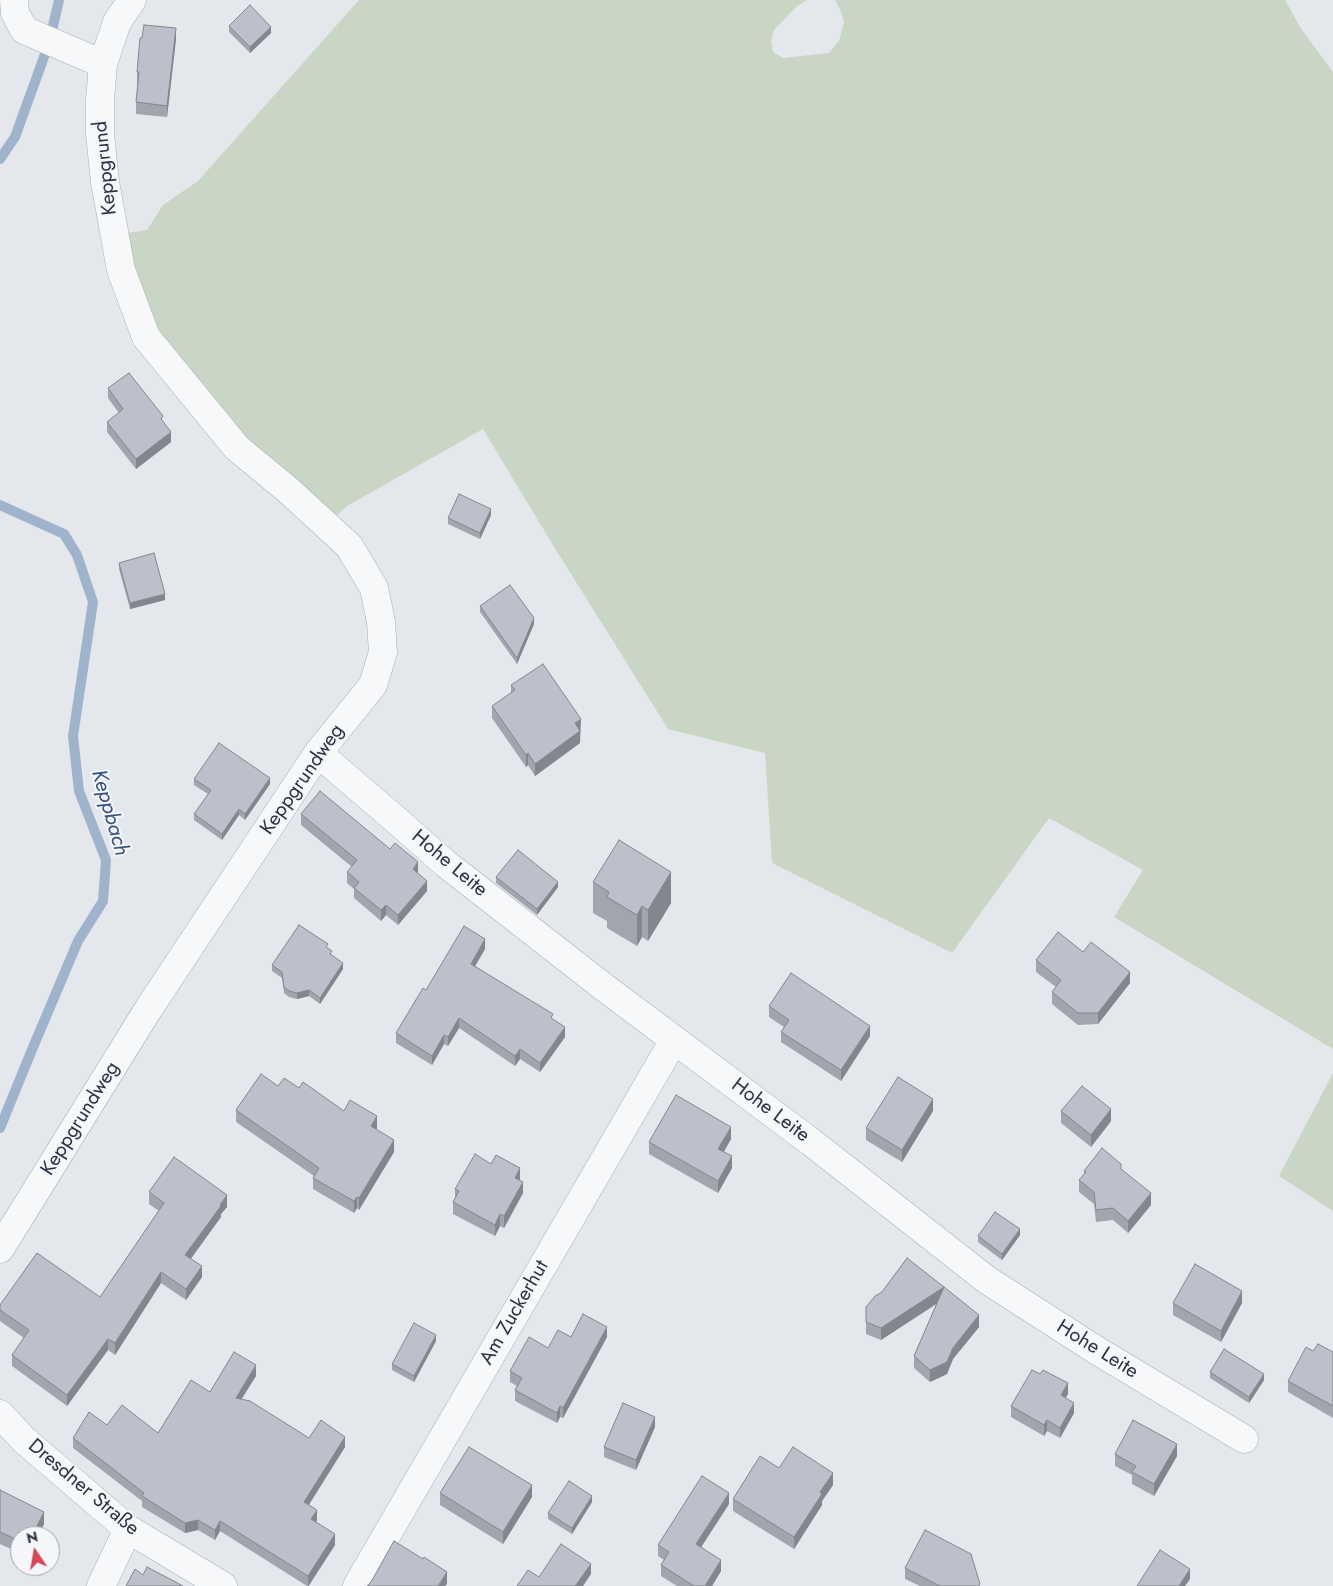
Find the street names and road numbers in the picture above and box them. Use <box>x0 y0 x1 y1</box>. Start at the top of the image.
street label: Keppgrund <box>89 120 123 216</box>
street label: Keppgrundweg <box>256 720 350 840</box>
street label: Hohe Leite <box>406 825 492 903</box>
street label: Keppgrundweg <box>37 1058 125 1180</box>
street label: Hohe Leite <box>726 1074 814 1148</box>
street label: Am Zuckerhut <box>475 1257 555 1369</box>
street label: Hohe Leite <box>1052 1316 1142 1384</box>
street label: Dresdner Straße <box>23 1435 143 1541</box>

